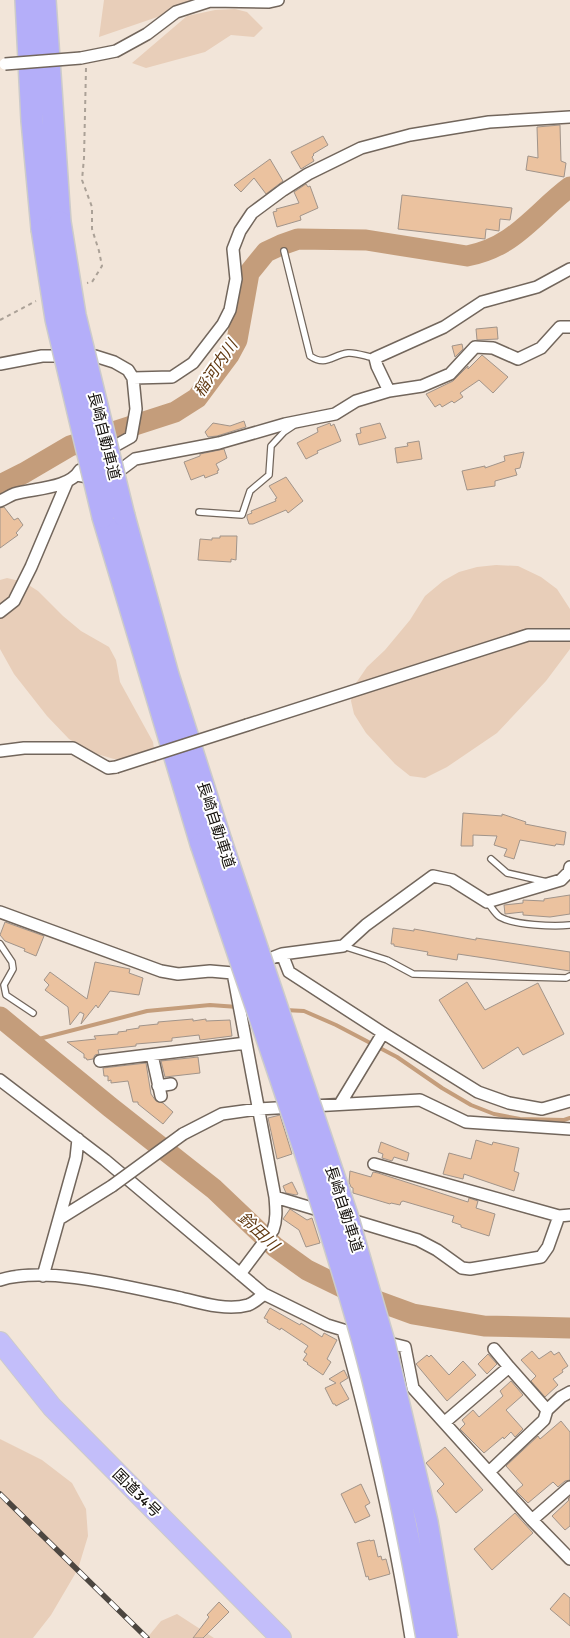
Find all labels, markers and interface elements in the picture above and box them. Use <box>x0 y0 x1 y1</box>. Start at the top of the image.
water label: 稲河内川 <box>190 335 243 401</box>
street label: 長崎自動車道 <box>84 390 124 482</box>
street label: 長崎自動車道 <box>194 779 238 871</box>
street label: 長崎自動車道 <box>322 1163 366 1255</box>
water label: 鈴田川 <box>234 1208 284 1257</box>
street label: 国道34号 <box>109 1465 165 1521</box>

